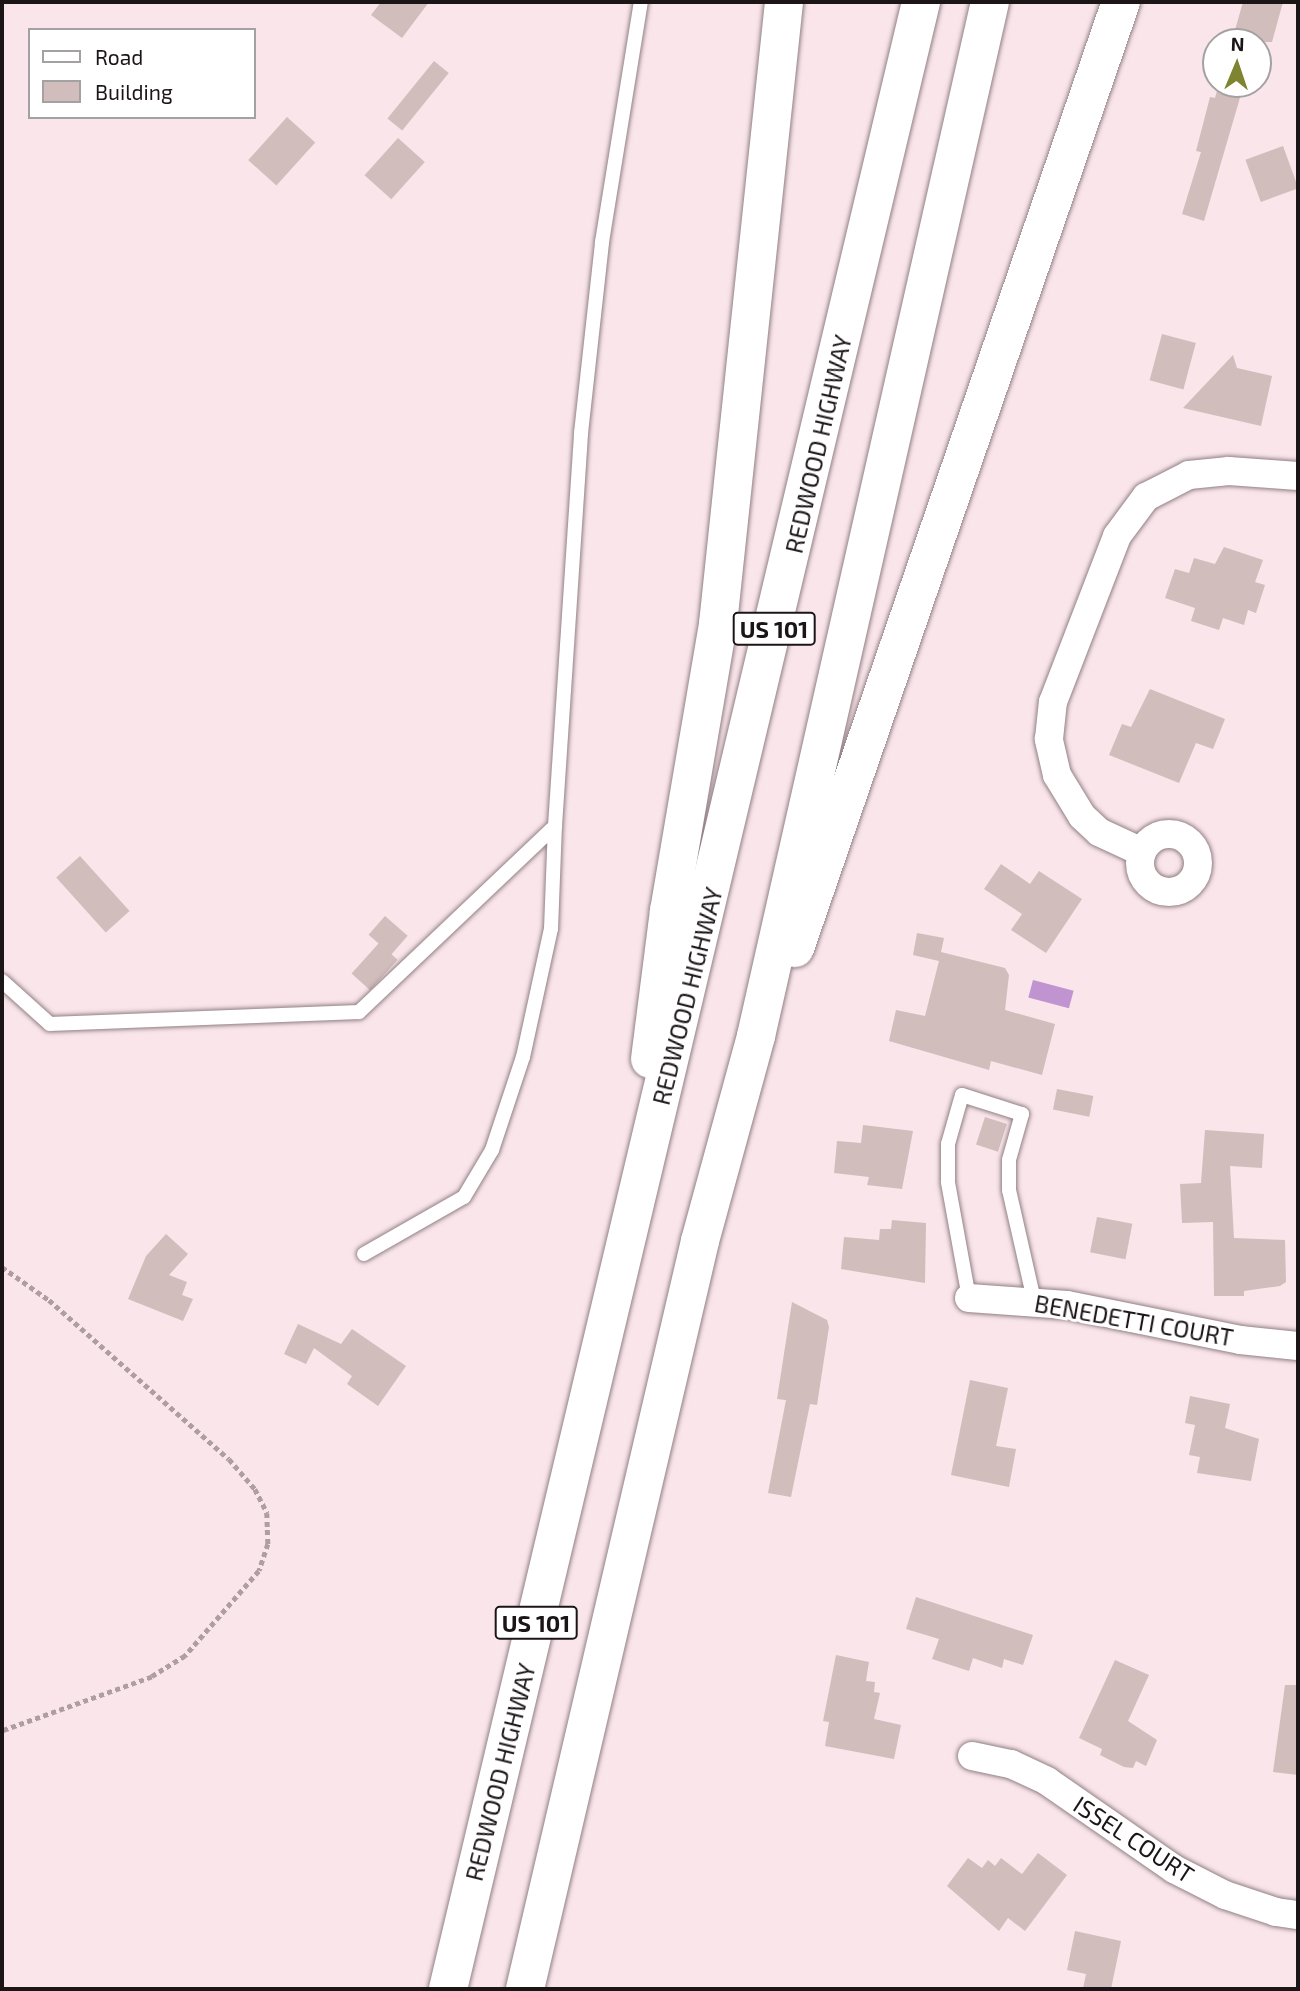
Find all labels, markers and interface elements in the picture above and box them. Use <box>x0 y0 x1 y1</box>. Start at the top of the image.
legend <box>28 28 256 119</box>
north arrow <box>1202 28 1272 98</box>
text: N <box>1230 32 1245 55</box>
text: Road <box>95 44 143 69</box>
text: Building <box>95 79 173 104</box>
street label: REDWOOD HIGHWAY <box>779 332 857 556</box>
road number: US 101 <box>732 610 816 649</box>
street label: REDWOOD HIGHWAY <box>646 884 728 1108</box>
street label: BENEDETTI COURT <box>1032 1288 1236 1352</box>
road number: US 101 <box>494 1604 578 1642</box>
street label: REDWOOD HIGHWAY <box>459 1660 541 1884</box>
street label: ISSEL COURT <box>1068 1789 1200 1889</box>

